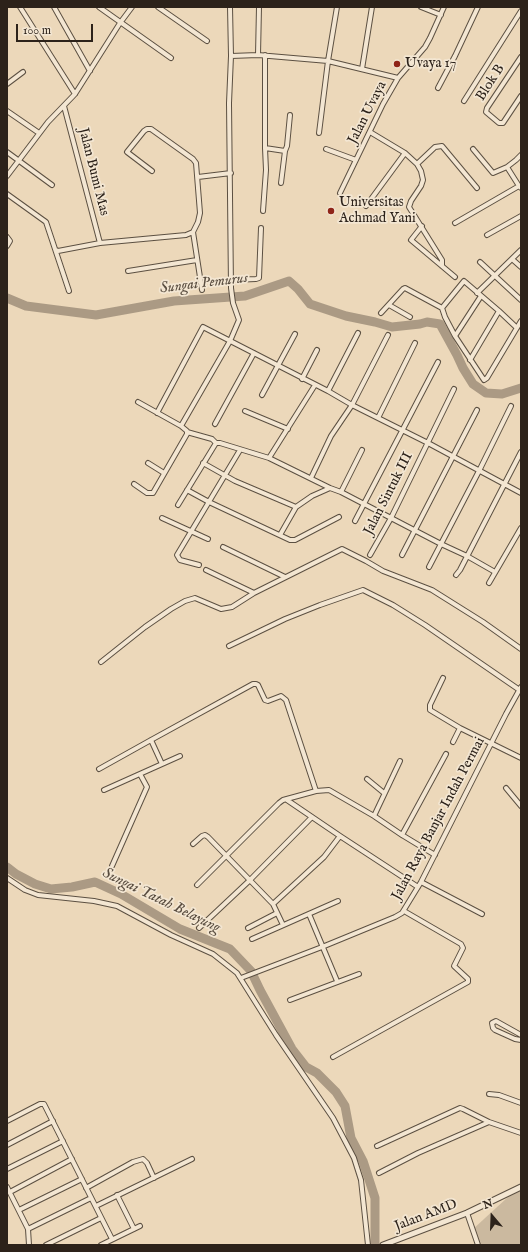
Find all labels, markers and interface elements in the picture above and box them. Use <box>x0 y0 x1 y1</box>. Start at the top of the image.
scale bar <box>18 16 95 42</box>
text: 100 m <box>23 23 51 38</box>
place label: Uvaya 17 <box>405 56 456 72</box>
marker: Uvaya 17 <box>392 59 402 69</box>
street label: Blok B <box>473 62 509 104</box>
street label: Jalan Uvaya <box>345 79 391 147</box>
street label: Jalan Bumi Mas <box>74 126 112 218</box>
place label: Universitas Achmad Yani <box>339 195 416 228</box>
marker: Universitas Achmad Yani <box>326 206 336 216</box>
water label: Sungai Pemurus <box>159 270 249 298</box>
street label: Jalan Sintuk III <box>361 450 417 538</box>
street label: Jalan Raya Banjar Indah Permai <box>389 735 489 903</box>
water label: Sungai Tatah Belayung <box>99 865 223 937</box>
street label: Jalan AMD <box>392 1196 460 1236</box>
north arrow <box>472 1196 512 1236</box>
text: N <box>481 1196 495 1213</box>

